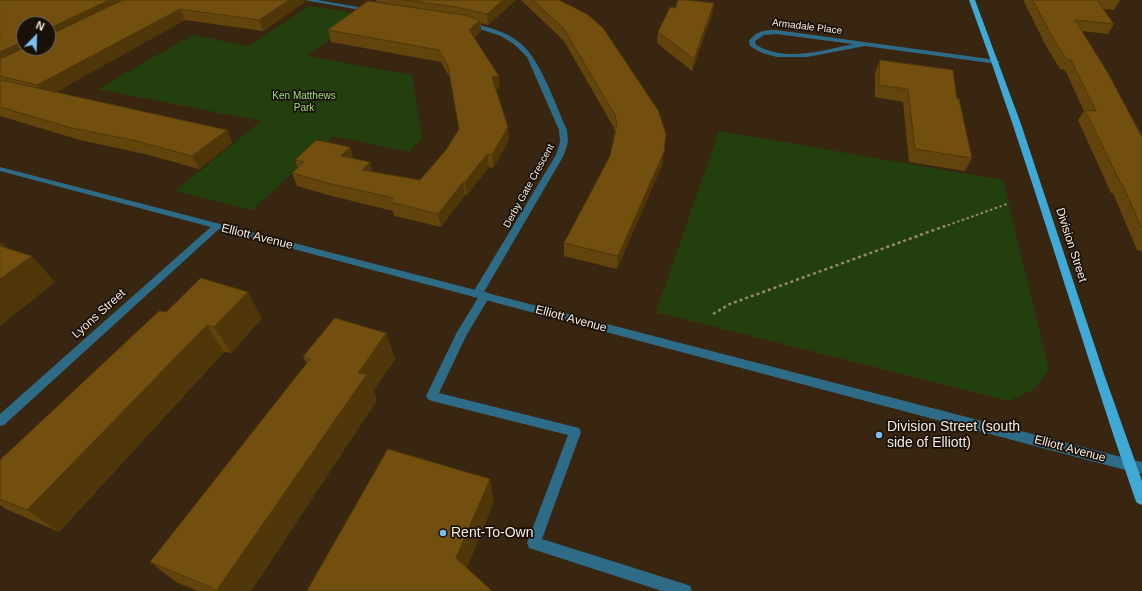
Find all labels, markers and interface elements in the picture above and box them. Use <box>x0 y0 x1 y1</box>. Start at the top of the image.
north arrow <box>16 16 56 56</box>
street label: Armadale Place <box>771 17 843 37</box>
text: N <box>34 19 46 33</box>
park label: Ken Matthews Park <box>272 90 336 114</box>
street label: Derby Gate Crescent <box>501 142 557 230</box>
street label: Division Street <box>1052 206 1090 284</box>
street label: Elliott Avenue <box>220 221 294 253</box>
street label: Lyons Street <box>69 286 129 342</box>
street label: Elliott Avenue <box>534 303 608 335</box>
place label: Division Street (south side of Elliott) <box>887 419 1020 452</box>
marker: Division Street (south side of Elliott) <box>874 430 884 440</box>
street label: Elliott Avenue <box>1033 433 1107 465</box>
place label: Rent-To-Own <box>451 525 533 541</box>
marker: Rent-To-Own <box>438 528 448 538</box>

